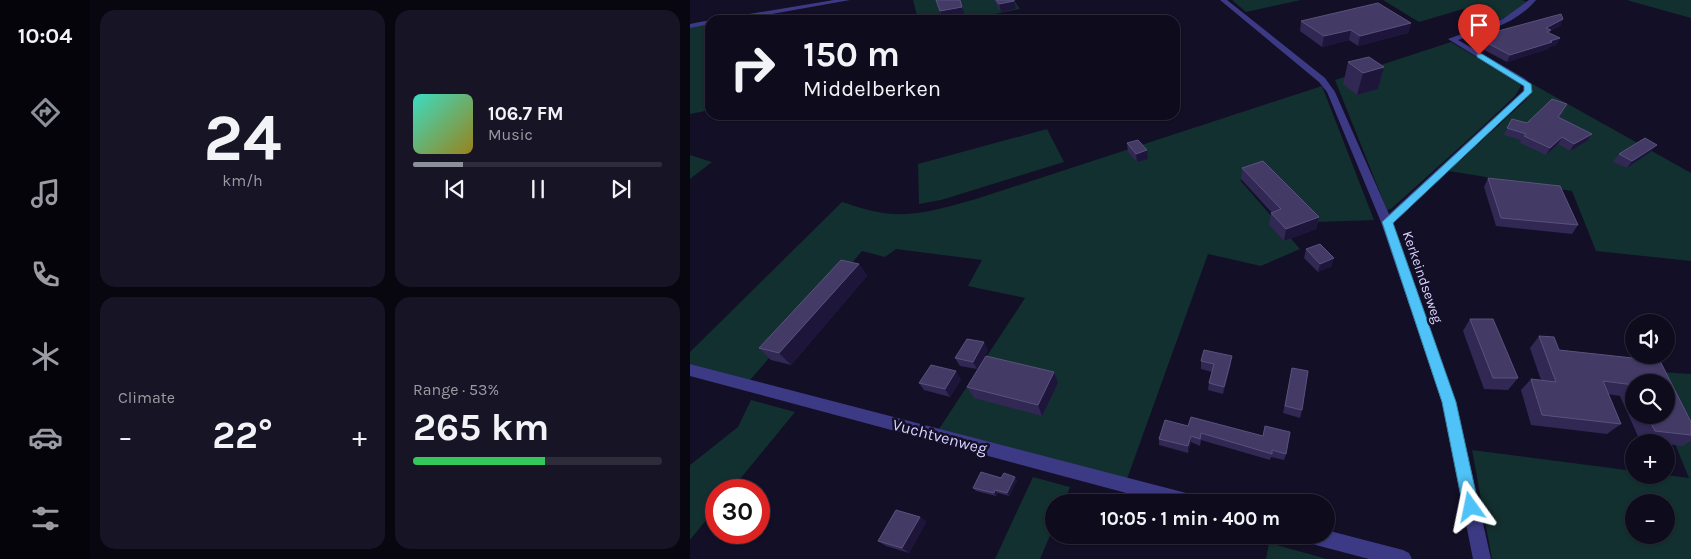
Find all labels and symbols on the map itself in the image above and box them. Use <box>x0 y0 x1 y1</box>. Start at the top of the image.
pin <box>1458 4 1500 55</box>
street label: Kerkeindseweg <box>1399 229 1446 326</box>
street label: Vuchtvenweg <box>890 415 989 458</box>
speed limit sign: 30 <box>705 479 770 544</box>
position arrow <box>1444 480 1496 532</box>

